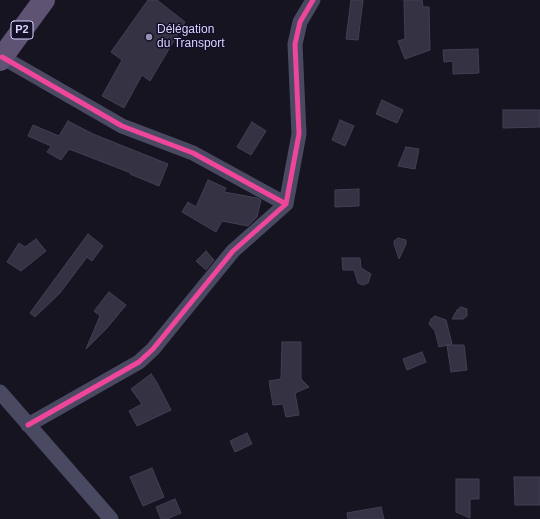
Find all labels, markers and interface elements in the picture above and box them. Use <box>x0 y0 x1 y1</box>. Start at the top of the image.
road number: P2 <box>11 21 33 39</box>
place label: Délégation du Transport <box>157 23 225 51</box>
marker: Délégation du Transport <box>144 32 154 42</box>

